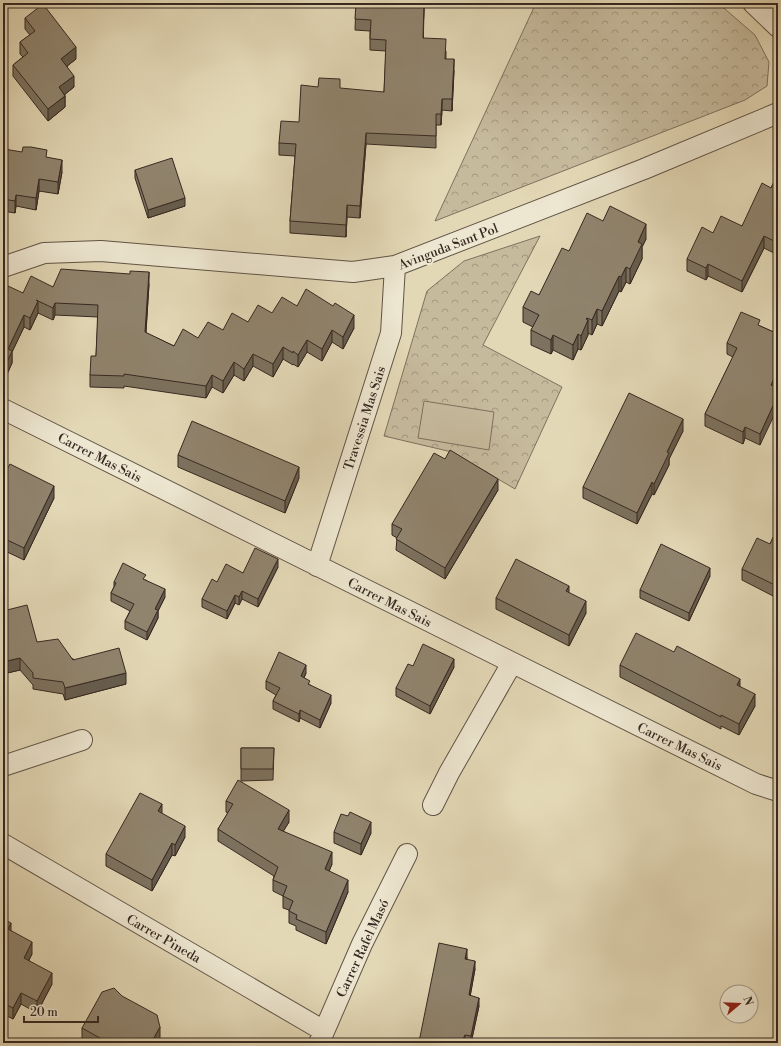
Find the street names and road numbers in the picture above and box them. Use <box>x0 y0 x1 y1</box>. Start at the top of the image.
street label: Avinguda Sant Pol <box>395 220 501 274</box>
street label: Travessia Mas Sais <box>341 364 389 473</box>
street label: Carrer Mas Sais <box>55 430 145 486</box>
street label: Carrer Mas Sais <box>345 575 435 631</box>
street label: Carrer Mas Sais <box>635 719 725 774</box>
street label: Carrer Rafel Masó <box>333 897 393 1000</box>
street label: Carrer Pineda <box>123 911 204 967</box>

